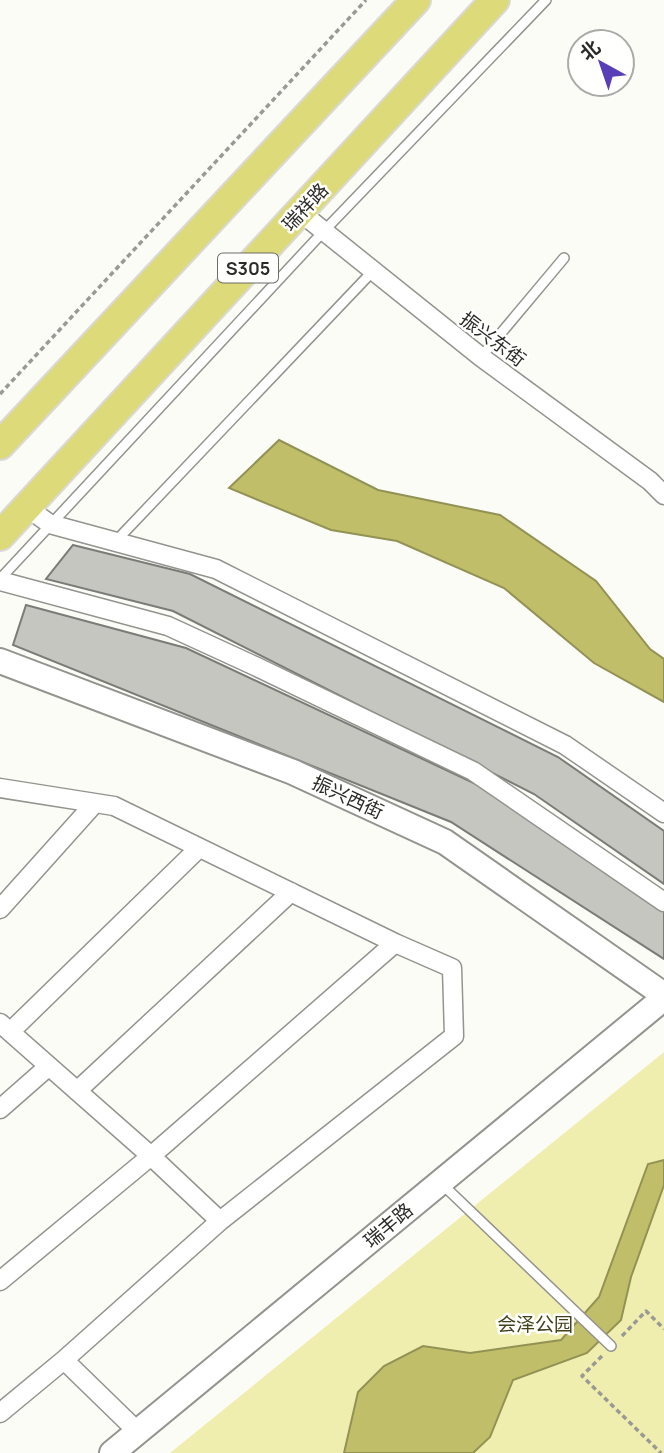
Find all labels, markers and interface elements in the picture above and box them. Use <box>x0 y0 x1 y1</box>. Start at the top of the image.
north arrow <box>566 28 636 98</box>
text: 北 <box>574 34 606 66</box>
street label: 瑞祥路 <box>276 177 334 237</box>
road number: S305 <box>218 254 278 282</box>
street label: 振兴东街 <box>455 306 531 372</box>
street label: 振兴西街 <box>308 769 388 825</box>
street label: 瑞丰路 <box>358 1197 418 1253</box>
park label: 会泽公园 <box>497 1311 573 1337</box>

